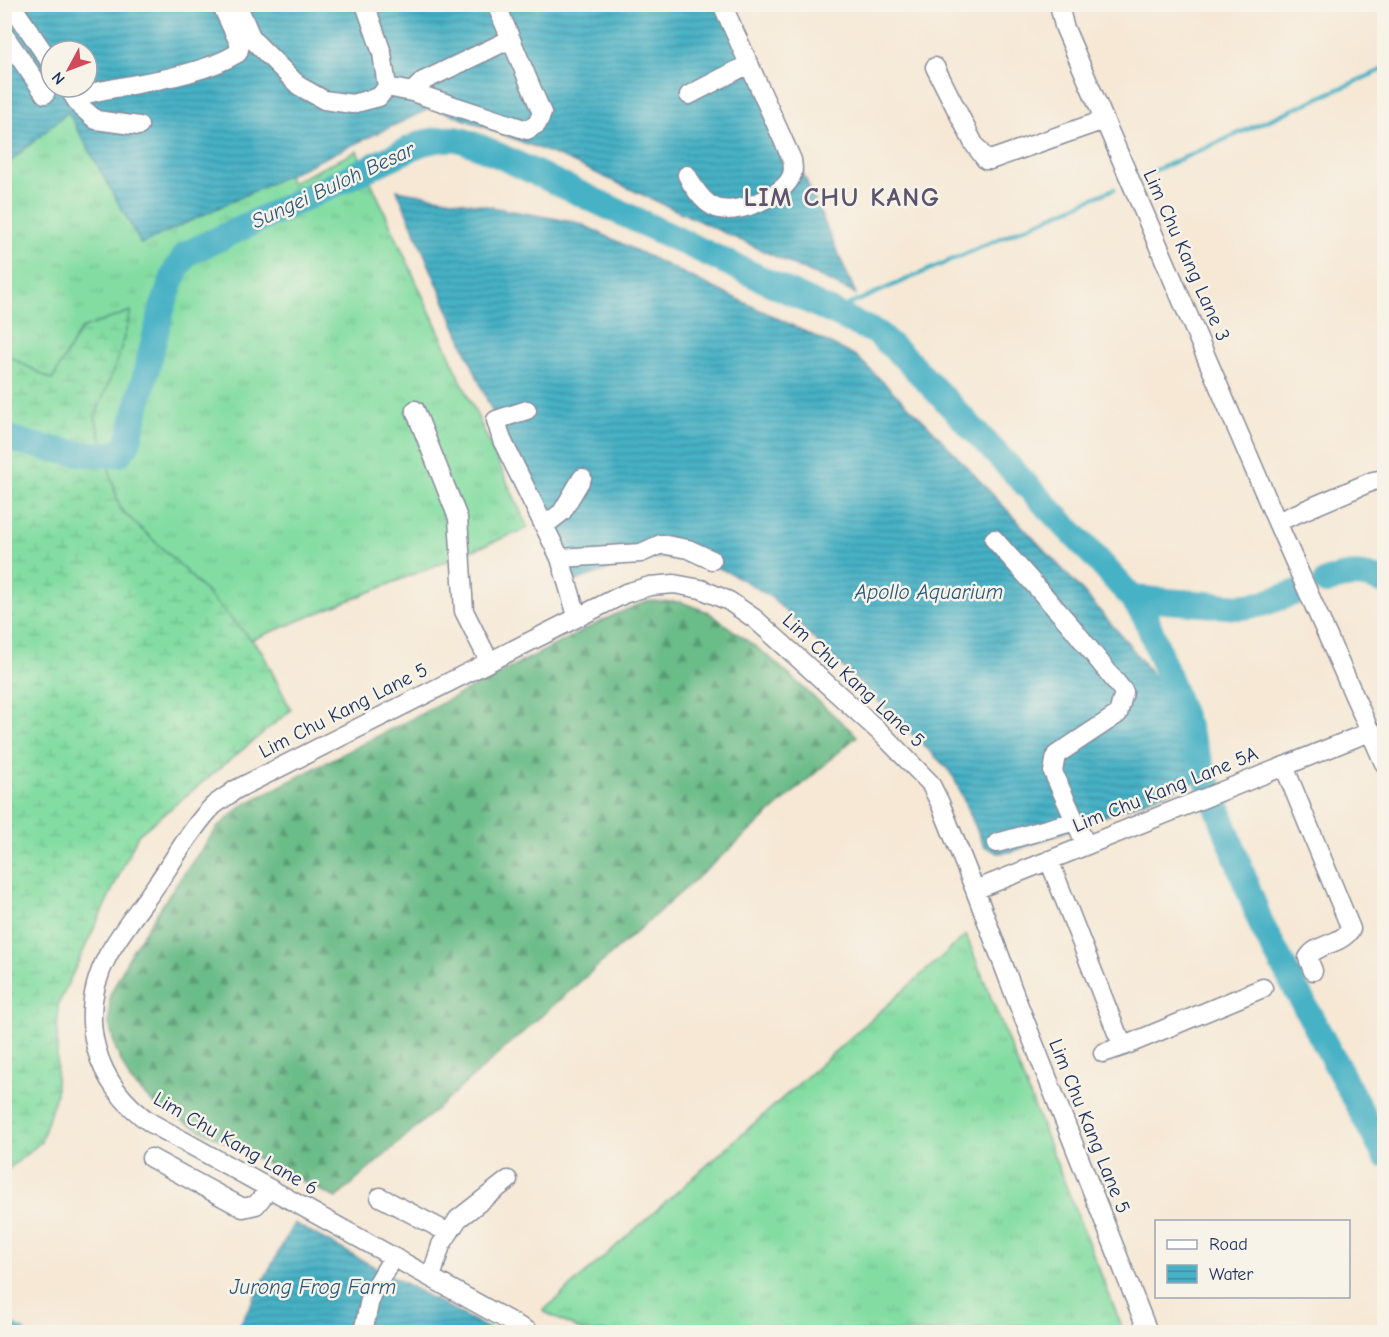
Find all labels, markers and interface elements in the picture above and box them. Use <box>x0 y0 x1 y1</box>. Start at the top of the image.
north arrow <box>39 39 99 99</box>
text: N <box>48 68 69 88</box>
water label: Sungei Buloh Besar <box>248 136 420 233</box>
street label: Lim Chu Kang Lane 3 <box>1138 166 1235 345</box>
district label: LIM CHU KANG <box>743 183 941 213</box>
water label: Apollo Aquarium <box>854 580 1003 604</box>
street label: Lim Chu Kang Lane 5 <box>778 608 930 752</box>
street label: Lim Chu Kang Lane 5 <box>255 658 431 763</box>
street label: Lim Chu Kang Lane 5A <box>1069 742 1262 837</box>
street label: Lim Chu Kang Lane 5 <box>1044 1036 1135 1217</box>
street label: Lim Chu Kang Lane 6 <box>149 1087 322 1200</box>
legend <box>1155 1220 1350 1298</box>
text: Road <box>1209 1234 1248 1255</box>
text: Water <box>1209 1264 1254 1285</box>
water label: Jurong Frog Farm <box>229 1275 396 1299</box>

